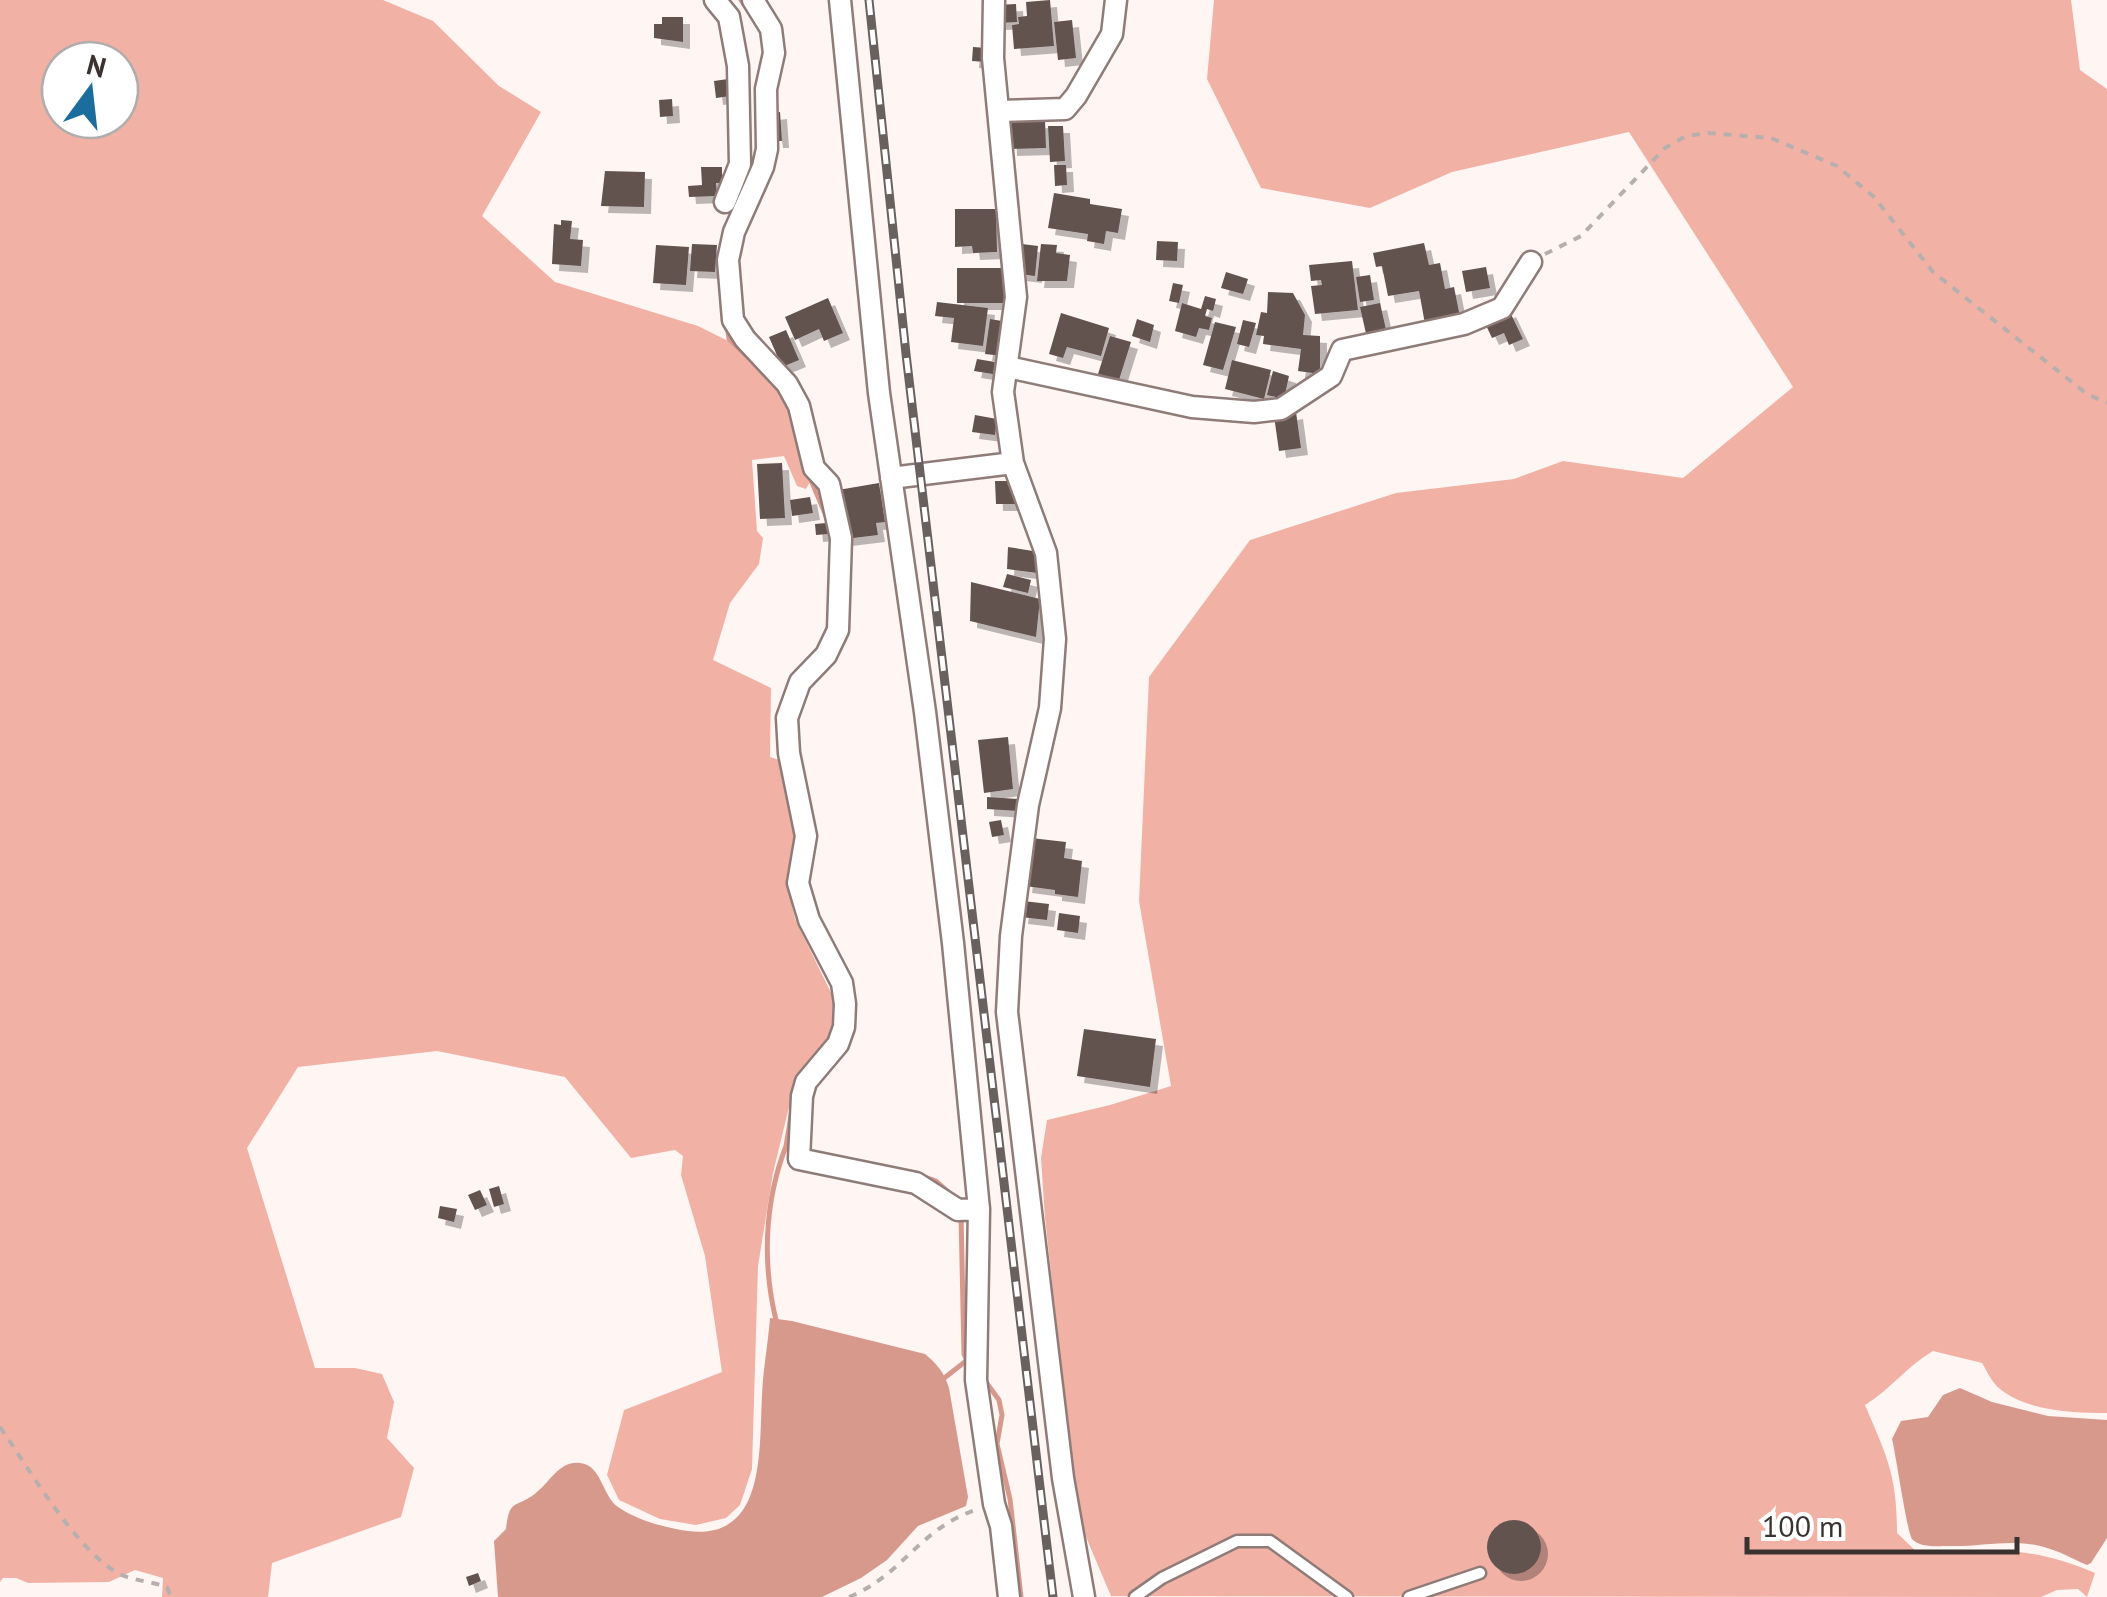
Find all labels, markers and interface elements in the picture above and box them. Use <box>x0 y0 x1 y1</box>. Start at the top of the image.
north arrow <box>40 40 140 140</box>
text: N <box>83 45 110 86</box>
scale bar <box>1747 1492 2017 1554</box>
text: 100 m <box>1762 1506 1843 1545</box>

